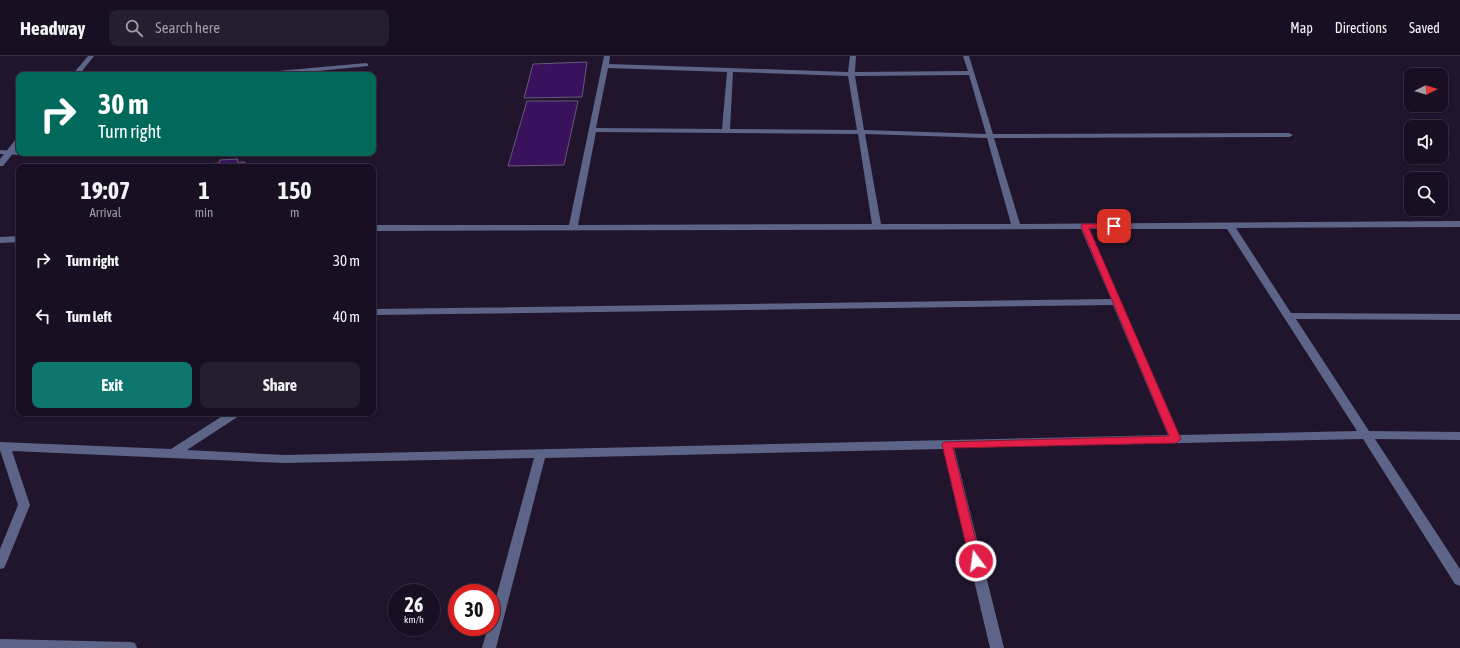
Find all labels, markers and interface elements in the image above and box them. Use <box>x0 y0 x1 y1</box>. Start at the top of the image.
search box <box>109 10 389 46</box>
text: Headway <box>20 17 85 39</box>
icon: search <box>123 17 145 39</box>
text: Search here <box>155 19 220 36</box>
text: Map <box>1290 20 1313 36</box>
text: Directions <box>1335 20 1387 36</box>
text: Saved <box>1409 20 1440 36</box>
north arrow <box>1404 68 1448 112</box>
map controls <box>1404 68 1448 216</box>
icon: right <box>32 88 84 140</box>
text: 30 m <box>98 88 148 120</box>
button: sound <box>1404 120 1448 164</box>
text: Turn right <box>98 121 161 142</box>
button: search <box>1404 172 1448 216</box>
text: 19:07 <box>80 177 130 204</box>
text: 1 <box>198 177 210 204</box>
text: 150 <box>278 177 312 204</box>
text: Arrival <box>89 205 121 220</box>
text: min <box>195 205 213 220</box>
text: m <box>290 205 299 220</box>
pin <box>1097 209 1131 243</box>
icon: arrive <box>1103 215 1125 237</box>
icon: right <box>32 249 54 271</box>
text: Turn right <box>66 252 119 269</box>
text: 30 m <box>333 252 360 269</box>
icon: left <box>32 305 54 327</box>
text: Turn left <box>66 308 112 325</box>
text: 40 m <box>333 308 360 325</box>
button: Exit <box>32 362 192 408</box>
button: Share <box>200 362 360 408</box>
position arrow <box>955 540 997 582</box>
speed limit sign: 30 <box>448 584 500 636</box>
text: 26 <box>405 593 423 616</box>
text: km/h <box>404 614 424 625</box>

